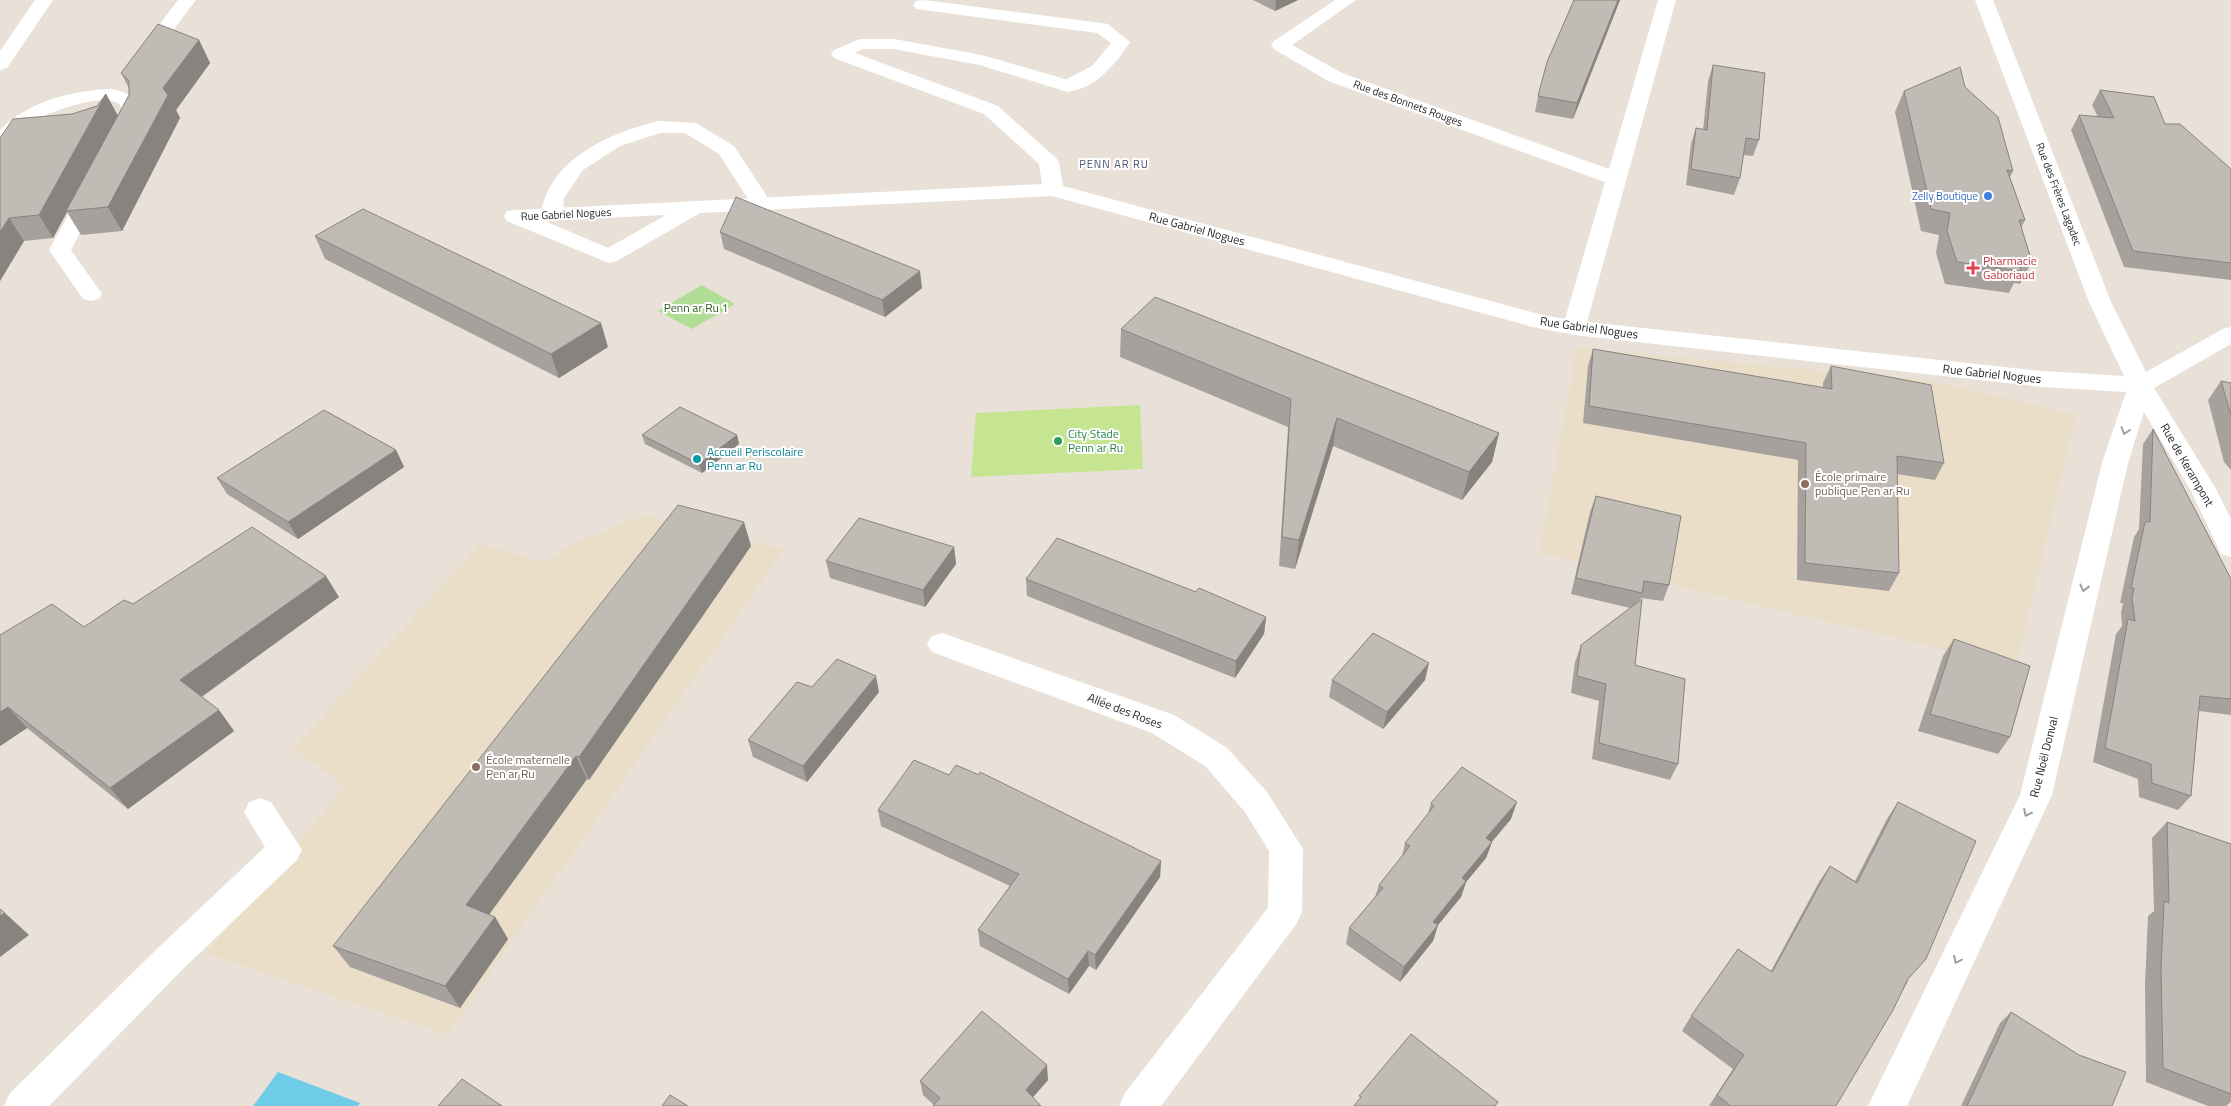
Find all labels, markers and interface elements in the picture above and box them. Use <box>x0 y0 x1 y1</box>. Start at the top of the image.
street label: Rue des Bonnets Rouges <box>1351 76 1465 130</box>
street label: Rue des Frères Lagadec <box>2032 140 2086 248</box>
district label: PENN AR RU <box>1079 156 1149 172</box>
place label: Zelly Boutique <box>1912 188 1978 204</box>
marker: Zelly Boutique <box>1982 190 1994 202</box>
street label: Rue Gabriel Nogues <box>520 204 612 224</box>
street label: Rue Gabriel Nogues <box>1147 207 1248 251</box>
place label: Pharmacie Gaboriaud <box>1983 251 2037 284</box>
marker: Pharmacie Gaboriaud <box>1967 262 1979 274</box>
park label: Penn ar Ru 1 <box>664 298 728 317</box>
street label: Rue Gabriel Nogues <box>1539 311 1640 344</box>
street label: Rue Gabriel Nogues <box>1942 359 2043 388</box>
street label: Rue de Kerampont <box>2156 419 2219 511</box>
place label: City Stade Penn ar Ru <box>1068 424 1123 457</box>
one-way arrow <box>2121 427 2131 435</box>
marker: City Stade Penn ar Ru <box>1052 435 1064 447</box>
place label: Accueil Periscolaire Penn ar Ru <box>707 442 803 475</box>
marker: Accueil Periscolaire Penn ar Ru <box>691 453 703 465</box>
place label: École primaire publique Pen ar Ru <box>1815 467 1910 500</box>
marker: École primaire publique Pen ar Ru <box>1799 478 1811 490</box>
one-way arrow <box>2079 584 2090 593</box>
street label: Allée des Roses <box>1085 688 1166 734</box>
street label: Rue Noël Donval <box>2024 714 2063 800</box>
place label: École maternelle Pen ar Ru <box>486 750 570 783</box>
marker: École maternelle Pen ar Ru <box>470 761 482 773</box>
one-way arrow <box>2024 808 2034 817</box>
one-way arrow <box>1953 955 1963 964</box>

